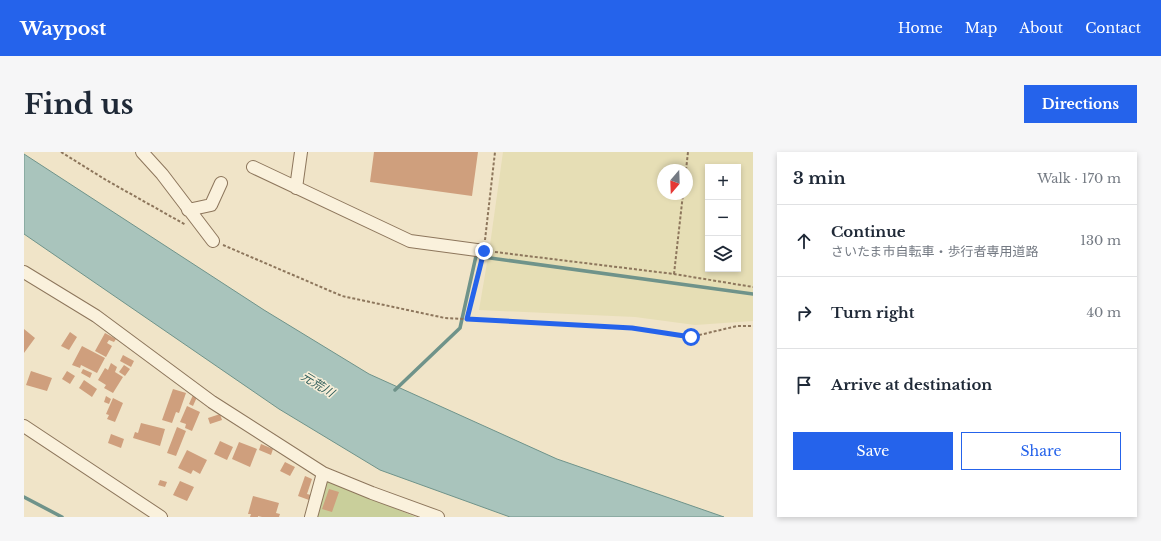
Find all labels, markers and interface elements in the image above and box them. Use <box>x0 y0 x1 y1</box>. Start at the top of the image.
text: Waypost <box>20 17 106 40</box>
text: Home <box>898 19 943 37</box>
text: Map <box>965 19 997 37</box>
text: About <box>1019 19 1063 37</box>
text: Contact <box>1085 19 1141 37</box>
button: Directions <box>1024 85 1137 123</box>
text: Find us <box>24 87 134 122</box>
north arrow <box>657 164 693 200</box>
map controls <box>705 164 741 272</box>
button: + <box>705 164 741 200</box>
text: 3 min <box>793 168 846 189</box>
text: Walk · 170 m <box>1037 170 1121 187</box>
button: − <box>705 200 741 236</box>
text: Continue <box>831 222 906 241</box>
icon: ahead <box>793 230 815 252</box>
text: 130 m <box>1080 232 1121 249</box>
button: layers <box>705 236 741 272</box>
route end <box>475 242 493 260</box>
text: さいたま市自転車・歩行者専用道路 <box>831 243 1039 260</box>
icon: right <box>793 302 815 324</box>
text: Turn right <box>831 303 914 322</box>
text: 40 m <box>1086 304 1121 321</box>
route start <box>682 328 700 346</box>
water label: 元荒川 <box>299 368 339 401</box>
icon: arrive <box>793 374 815 396</box>
text: Arrive at destination <box>831 375 992 394</box>
button: Save <box>793 432 953 470</box>
button: Share <box>961 432 1121 470</box>

